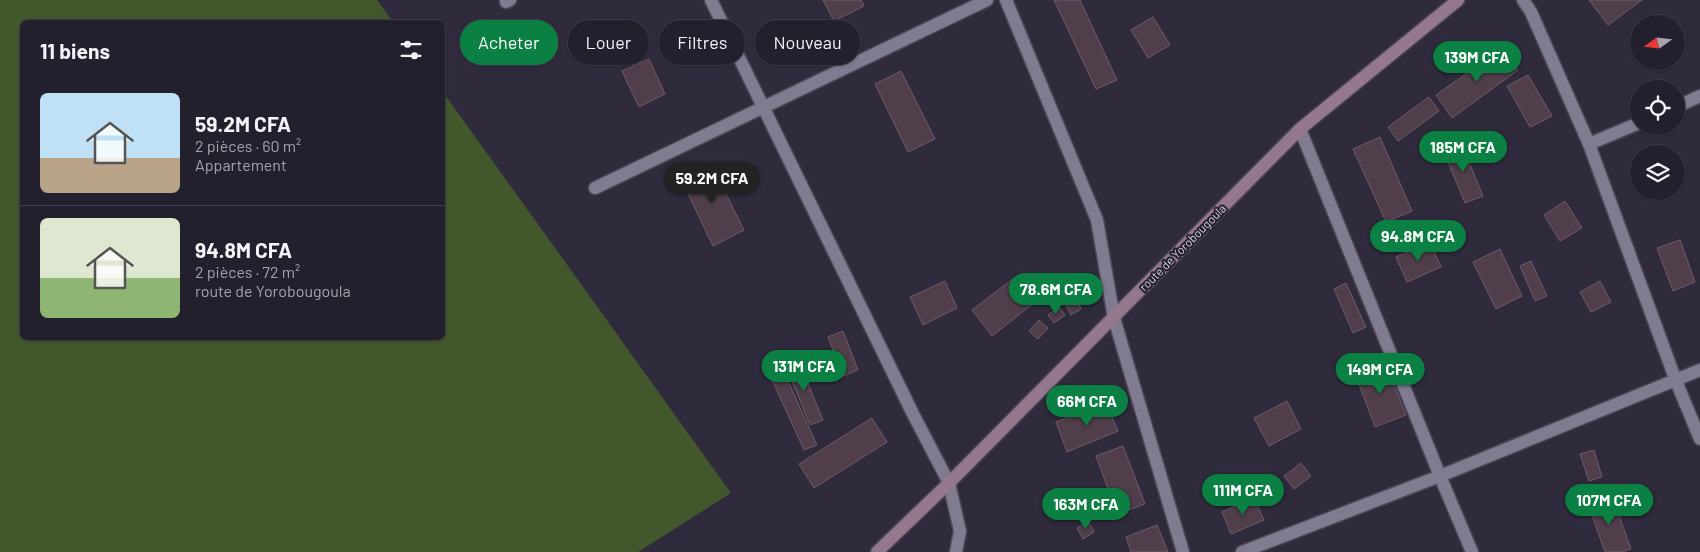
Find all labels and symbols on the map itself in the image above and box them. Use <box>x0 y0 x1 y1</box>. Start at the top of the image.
north arrow <box>1630 15 1685 70</box>
pin: 139M CFA <box>1425 41 1529 83</box>
pin: 185M CFA <box>1411 130 1515 173</box>
pin: 59.2M CFA <box>655 162 769 204</box>
street label: route de Yorobougoula <box>1136 201 1229 294</box>
pin: 94.8M CFA <box>1361 220 1475 262</box>
pin: 78.6M CFA <box>999 272 1113 315</box>
pin: 131M CFA <box>752 350 856 392</box>
pin: 149M CFA <box>1328 352 1432 395</box>
pin: 66M CFA <box>1041 384 1133 427</box>
pin: 111M CFA <box>1191 474 1295 516</box>
pin: 107M CFA <box>1557 484 1661 526</box>
pin: 163M CFA <box>1034 488 1138 530</box>

